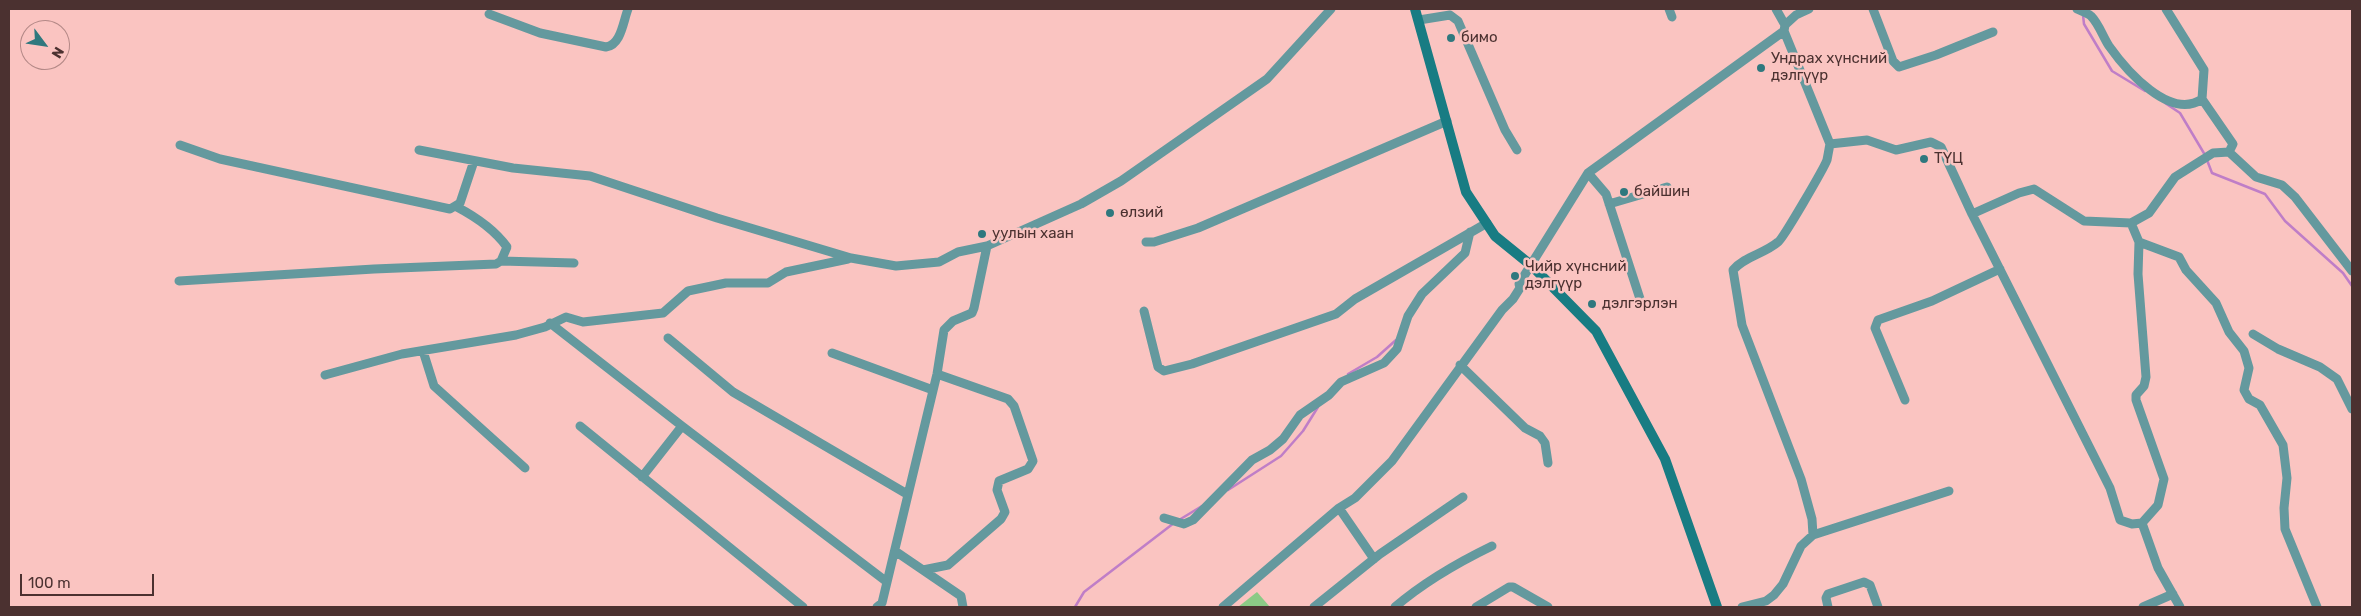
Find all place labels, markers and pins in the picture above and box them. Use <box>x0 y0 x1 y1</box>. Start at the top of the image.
place label: бимо <box>1461 29 1498 47</box>
marker: бимо <box>1445 32 1457 44</box>
place label: Ундрах хүнсний дэлгүүр <box>1771 50 1887 85</box>
marker: Ундрах хүнсний дэлгүүр <box>1755 62 1767 74</box>
place label: ТҮЦ <box>1934 150 1963 168</box>
marker: ТҮЦ <box>1918 153 1930 165</box>
place label: байшин <box>1634 183 1690 201</box>
marker: байшин <box>1618 186 1630 198</box>
place label: өлзий <box>1120 204 1163 222</box>
marker: өлзий <box>1104 207 1116 219</box>
place label: уулын хаан <box>992 225 1074 243</box>
marker: уулын хаан <box>976 228 988 240</box>
place label: Чийр хүнсний дэлгүүр <box>1525 258 1627 293</box>
marker: Чийр хүнсний дэлгүүр <box>1509 270 1521 282</box>
place label: дэлгэрлэн <box>1602 295 1678 313</box>
marker: дэлгэрлэн <box>1586 298 1598 310</box>

